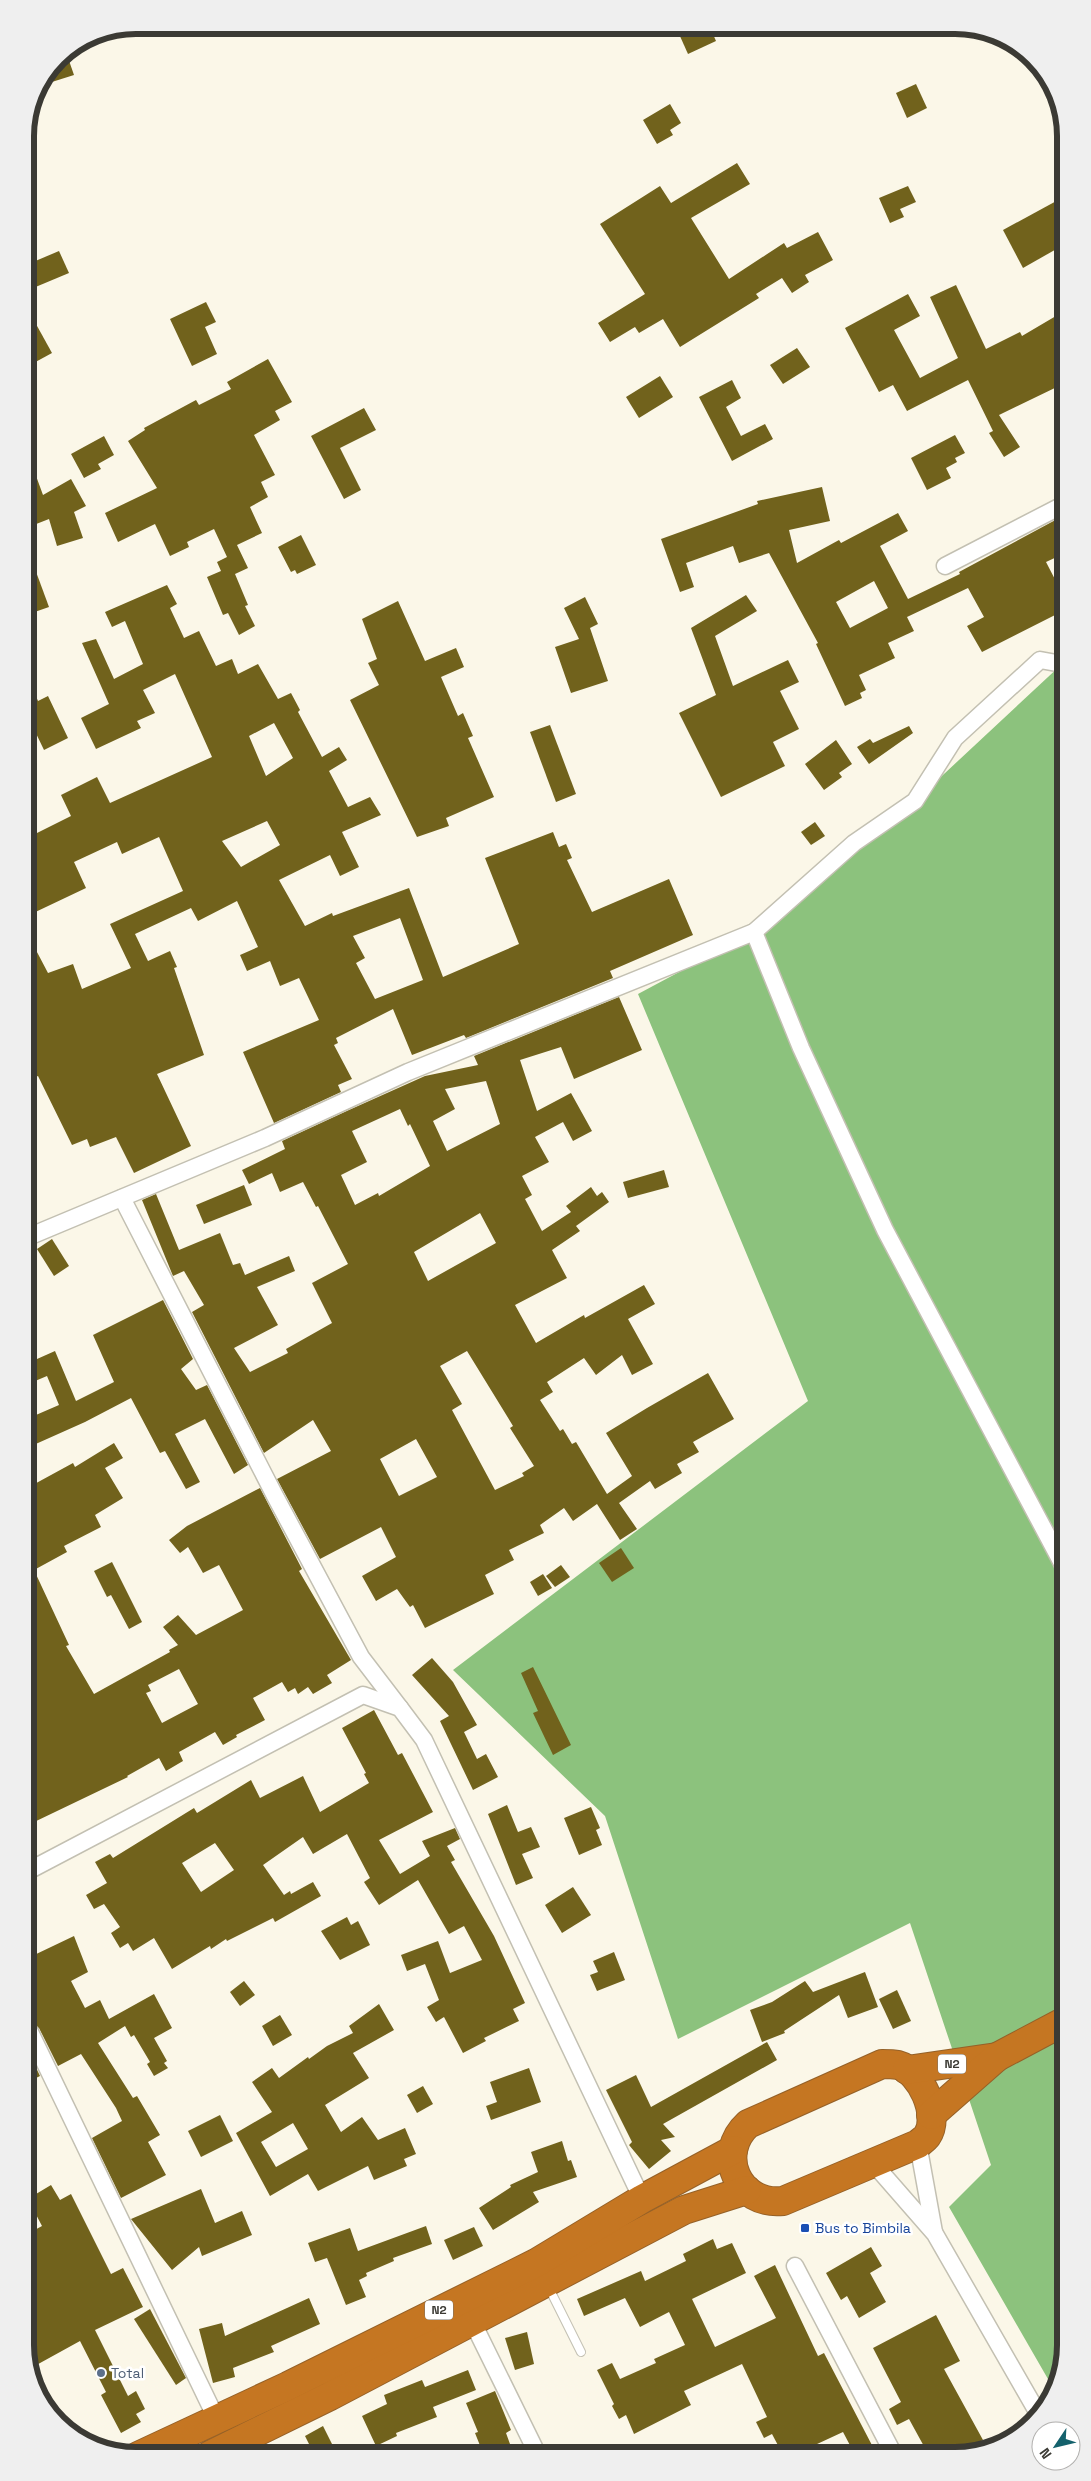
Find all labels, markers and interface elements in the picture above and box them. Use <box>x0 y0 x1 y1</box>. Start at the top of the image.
road number: N2 <box>938 2054 966 2074</box>
place label: Bus to Bimbila <box>815 2219 911 2237</box>
marker: Bus to Bimbila <box>799 2222 811 2234</box>
road number: N2 <box>425 2300 453 2320</box>
place label: Total <box>111 2364 144 2382</box>
marker: Total <box>95 2367 107 2379</box>
north arrow <box>1031 2421 1081 2471</box>
text: N <box>1035 2444 1055 2462</box>

